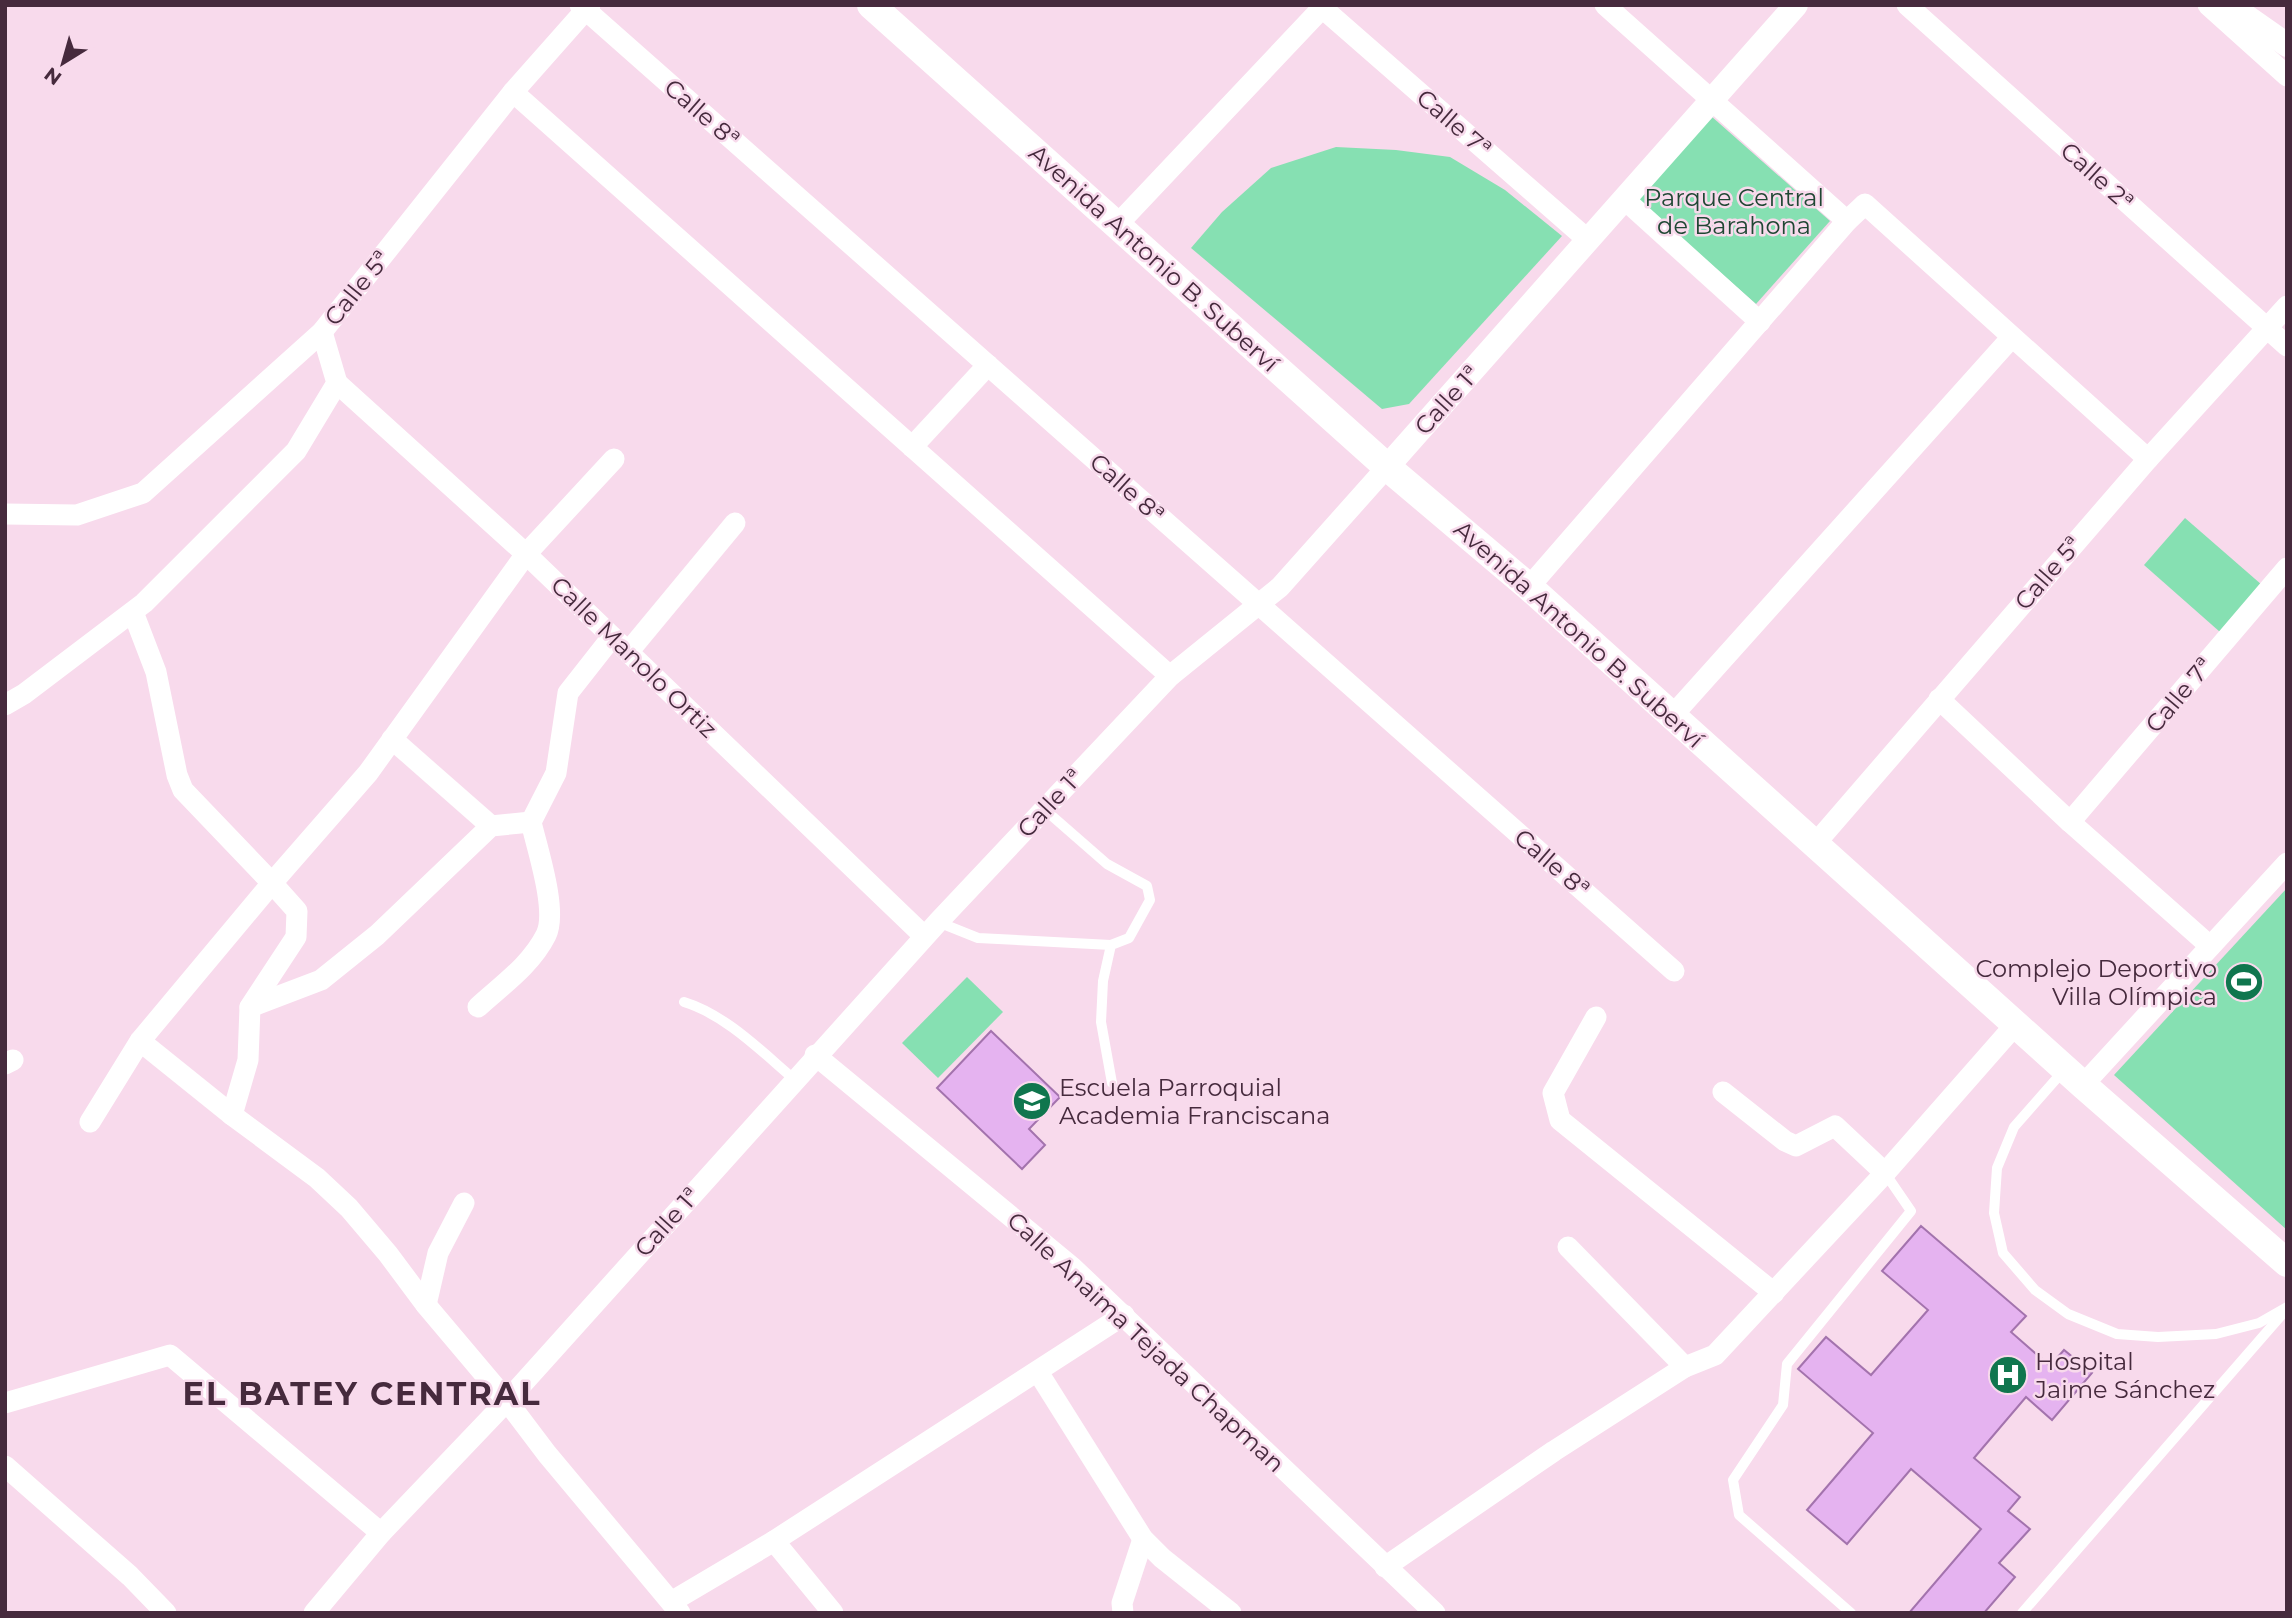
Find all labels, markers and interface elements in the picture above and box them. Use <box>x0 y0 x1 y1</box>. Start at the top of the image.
north arrow <box>28 28 98 98</box>
text: N <box>40 62 66 90</box>
street label: Calle 8ª <box>659 73 745 153</box>
street label: Calle 7ª <box>1411 83 1497 163</box>
street label: Calle 2ª <box>2055 136 2139 216</box>
street label: Avenida Antonio B. Suberví <box>1023 138 1286 379</box>
park label: Parque Central de Barahona <box>1644 183 1824 240</box>
street label: Calle 5ª <box>318 245 396 331</box>
street label: Calle 1ª <box>1408 359 1486 441</box>
street label: Calle 8ª <box>1084 447 1170 529</box>
street label: Avenida Antonio B. Suberví <box>1448 514 1711 755</box>
street label: Calle 5ª <box>2008 530 2088 616</box>
street label: Calle Manolo Ortiz <box>545 570 723 744</box>
street label: Calle 7ª <box>2139 652 2219 738</box>
street label: Calle 1ª <box>1011 763 1089 843</box>
street label: Calle 8ª <box>1509 823 1595 903</box>
place label: Complejo Deportivo Villa Olímpica <box>1976 954 2217 1011</box>
sports icon: Complejo Deportivo Villa Olímpica <box>2223 961 2265 1003</box>
place label: Escuela Parroquial Academia Franciscana <box>1059 1073 1330 1130</box>
school or university icon: Escuela Parroquial Academia Franciscana <box>1011 1080 1053 1122</box>
street label: Calle 1ª <box>628 1181 706 1263</box>
street label: Calle Anaima Tejada Chapman <box>1001 1206 1291 1478</box>
place label: Hospital Jaime Sánchez <box>2034 1347 2215 1404</box>
hospital icon: Hospital Jaime Sánchez <box>1987 1354 2029 1396</box>
district label: EL BATEY CENTRAL <box>182 1374 542 1413</box>

